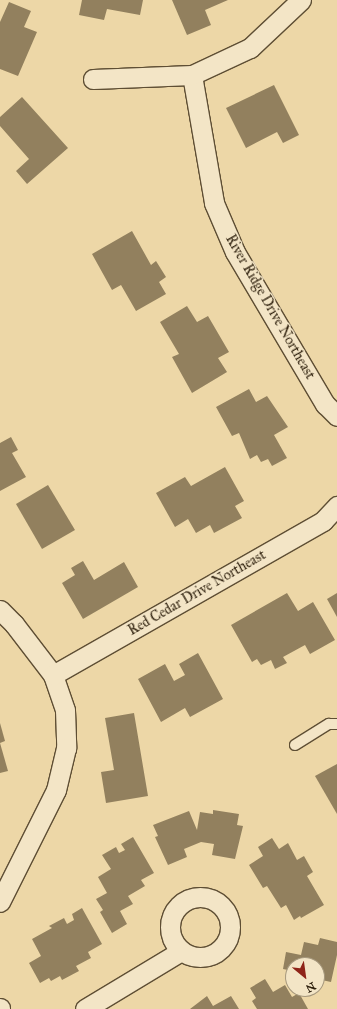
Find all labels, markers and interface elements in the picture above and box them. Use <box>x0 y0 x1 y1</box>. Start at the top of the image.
street label: River Ridge Drive Northeast <box>222 232 318 382</box>
street label: Red Cedar Drive Northeast <box>125 547 269 639</box>
north arrow <box>285 957 325 997</box>
text: N <box>303 979 318 995</box>

